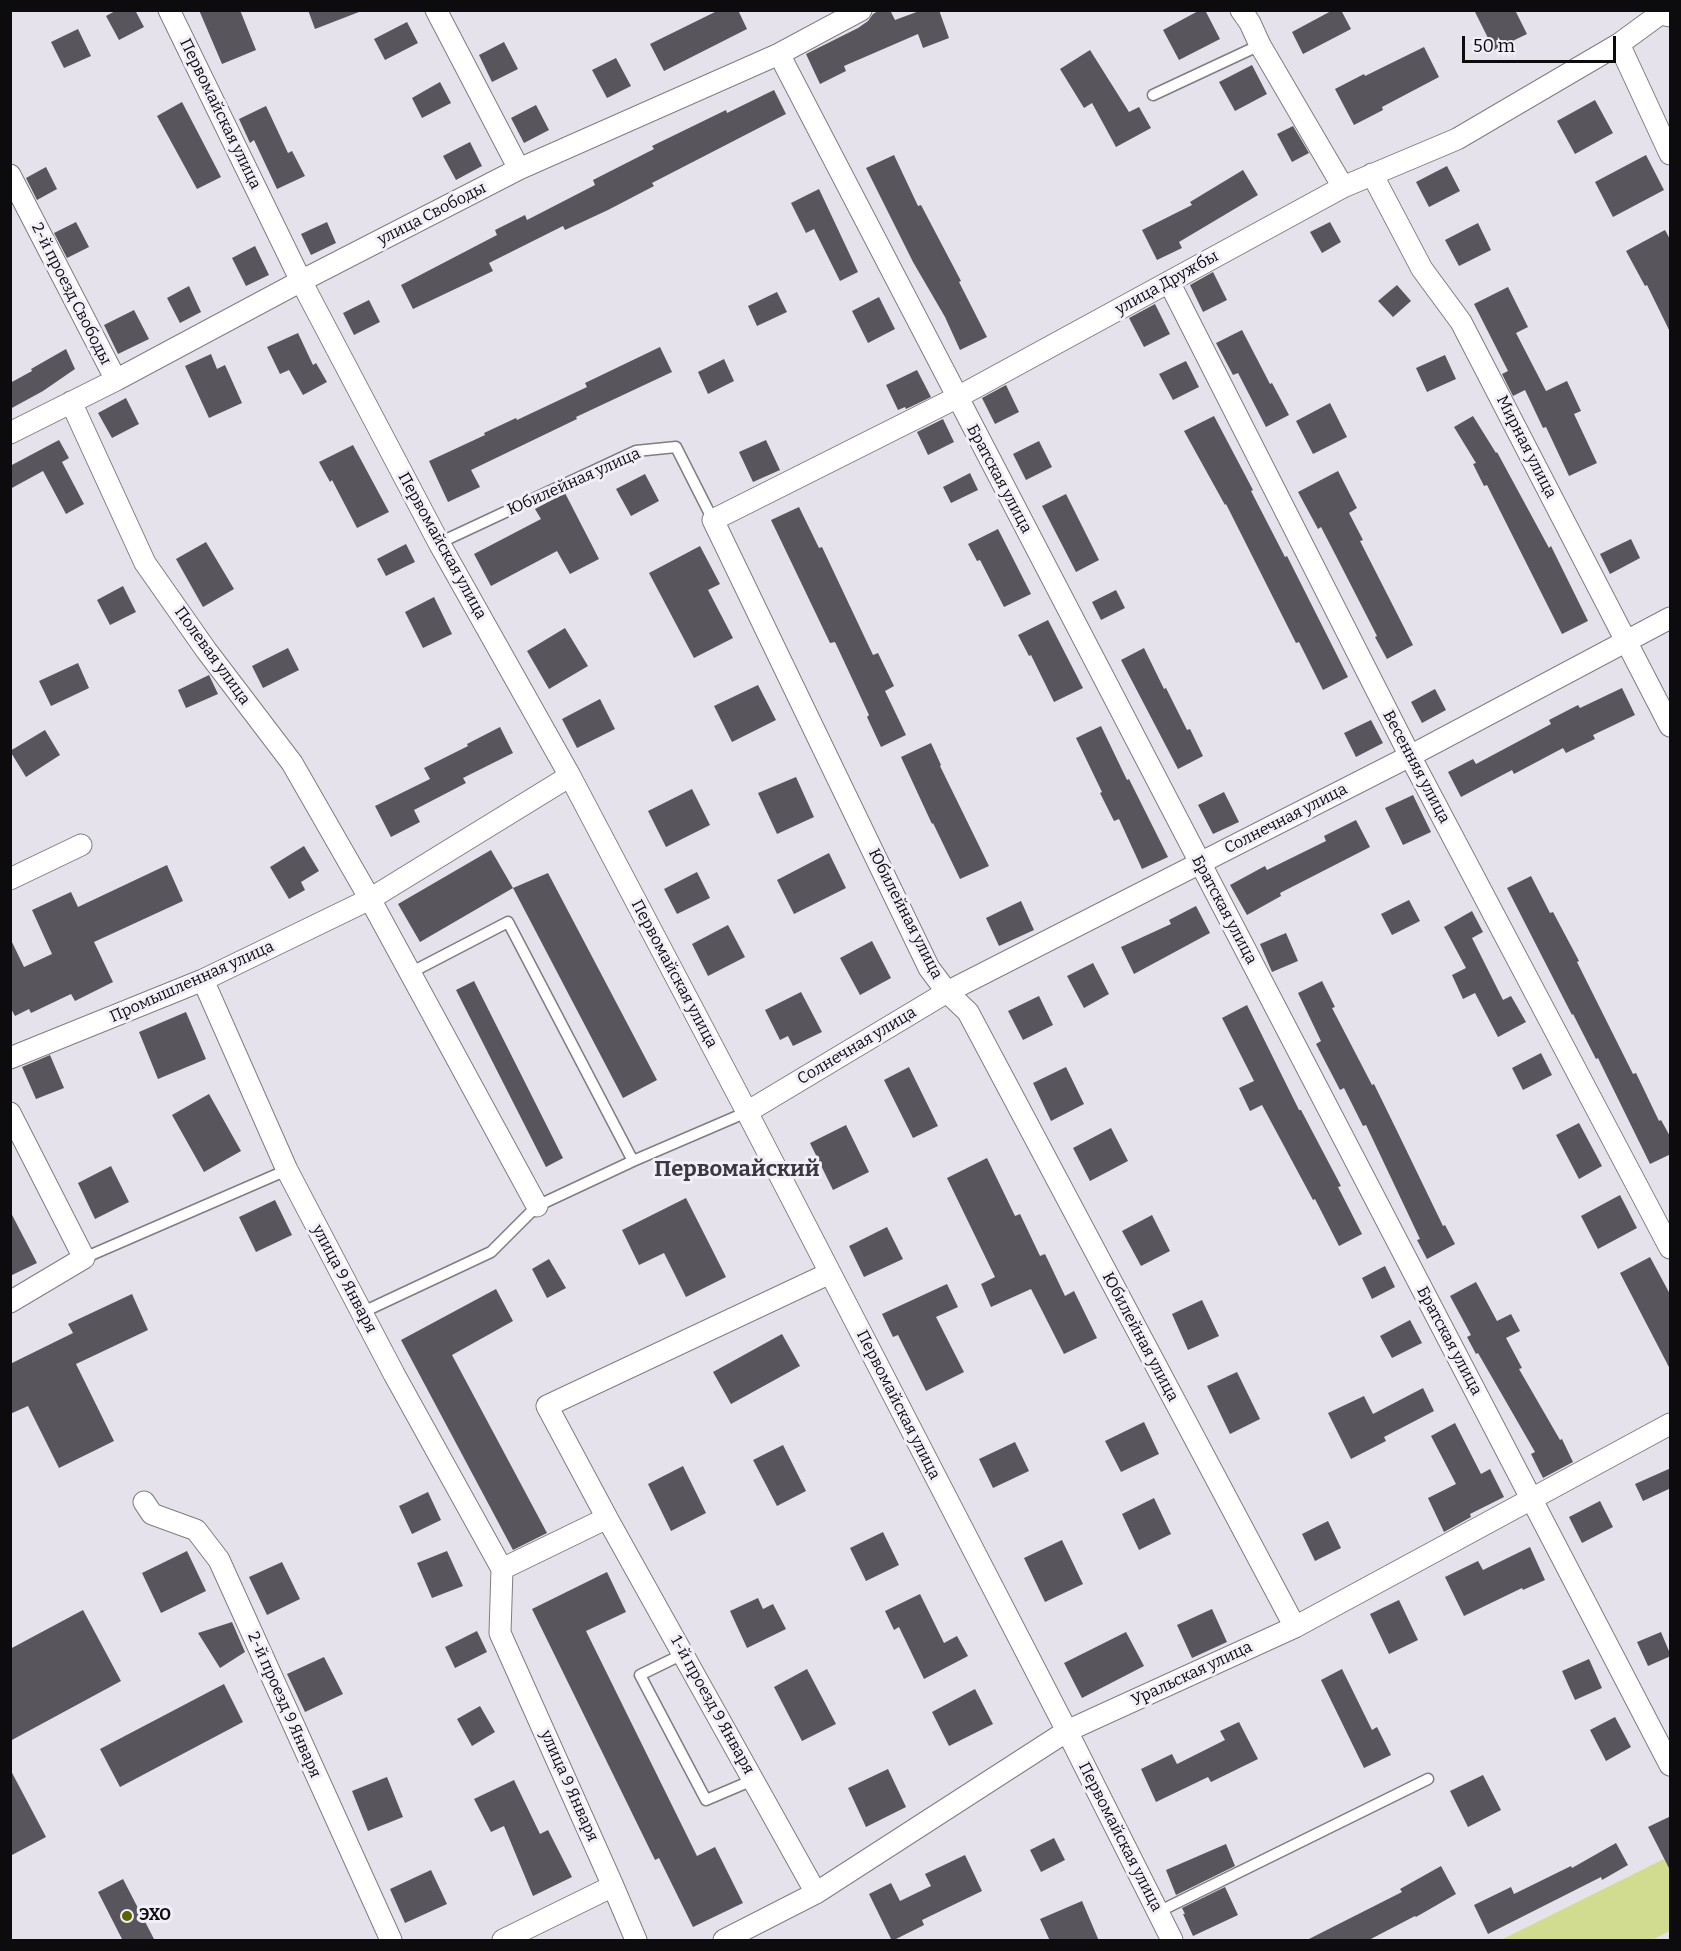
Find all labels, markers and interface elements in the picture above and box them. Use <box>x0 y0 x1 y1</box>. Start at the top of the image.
scale bar <box>1465 24 1620 62</box>
text: 50 m <box>1473 35 1515 57</box>
street label: Первомайская улица <box>175 36 265 192</box>
street label: улица Свободы <box>375 178 489 250</box>
street label: 2-й проезд Свободы <box>27 220 115 368</box>
street label: улица Дружбы <box>1112 247 1222 319</box>
street label: Мирная улица <box>1492 392 1560 502</box>
street label: Братская улица <box>962 421 1036 537</box>
street label: Юбилейная улица <box>504 444 644 520</box>
street label: Первомайская улица <box>394 469 490 623</box>
street label: Полевая улица <box>170 603 254 709</box>
street label: Весенняя улица <box>1378 707 1454 827</box>
street label: Солнечная улица <box>1221 780 1351 858</box>
street label: Юбилейная улица <box>864 846 946 982</box>
street label: Братская улица <box>1187 852 1261 968</box>
street label: Первомайская улица <box>627 897 721 1051</box>
street label: Промышленная улица <box>107 937 277 1027</box>
street label: Солнечная улица <box>794 1003 920 1089</box>
district label: Первомайский <box>654 1157 820 1183</box>
street label: улица 9 Января <box>307 1222 381 1336</box>
street label: Юбилейная улица <box>1098 1269 1182 1405</box>
street label: Братская улица <box>1412 1283 1486 1399</box>
street label: Первомайская улица <box>852 1327 944 1483</box>
street label: 2-й проезд 9 Января <box>243 1629 325 1781</box>
street label: 1-й проезд 9 Января <box>666 1632 758 1778</box>
street label: Уральская улица <box>1129 1638 1255 1710</box>
street label: улица 9 Января <box>536 1727 602 1845</box>
street label: Первомайская улица <box>1074 1759 1166 1915</box>
place label: ЭХО <box>139 1906 171 1926</box>
marker: ЭХО <box>120 1909 134 1923</box>

